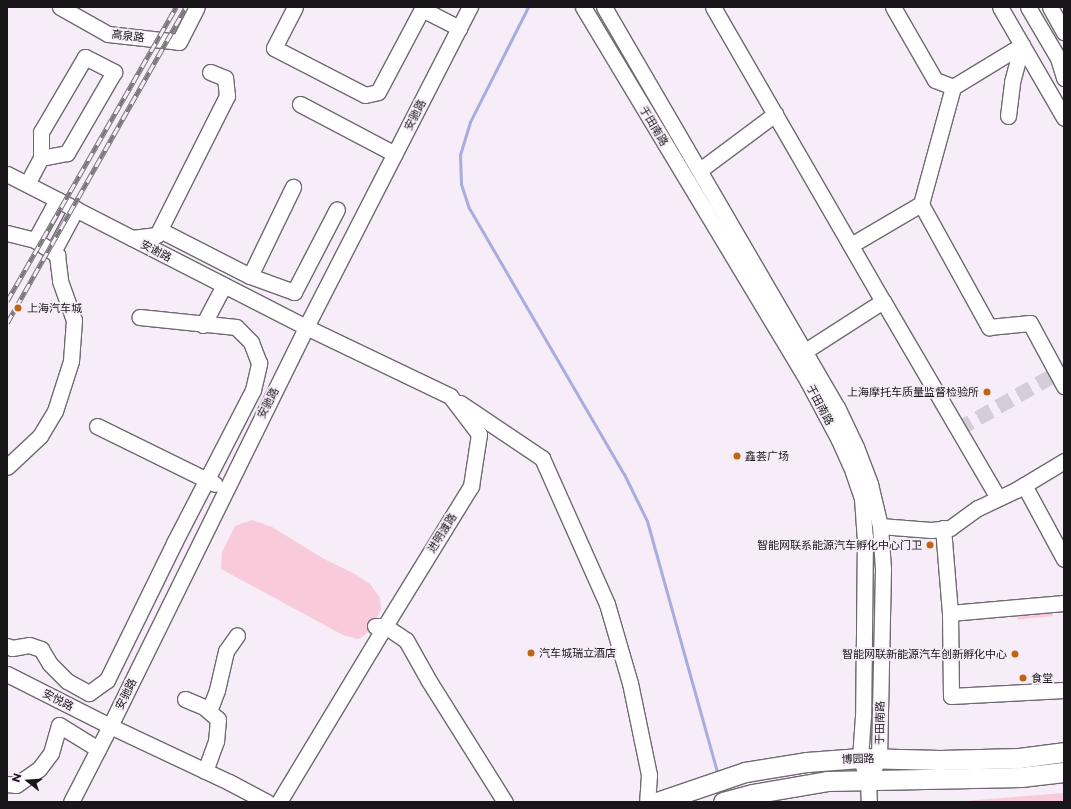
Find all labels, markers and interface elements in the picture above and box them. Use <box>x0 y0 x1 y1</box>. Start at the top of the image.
street label: 高泉路 <box>111 27 145 45</box>
street label: 安驰路 <box>402 97 428 133</box>
street label: 于田南路 <box>637 104 671 148</box>
street label: 安谢路 <box>138 238 174 264</box>
place label: 上海汽车城 <box>27 301 82 315</box>
marker: 上海汽车城 <box>12 302 24 314</box>
street label: 于田南路 <box>804 382 836 428</box>
street label: 安驰路 <box>255 385 281 421</box>
place label: 上海摩托车质量监督检验所 <box>847 385 979 399</box>
marker: 上海摩托车质量监督检验所 <box>982 387 992 397</box>
place label: 鑫荟广场 <box>745 449 789 463</box>
marker: 鑫荟广场 <box>732 451 742 461</box>
street label: 进明渡路 <box>425 511 459 555</box>
place label: 智能网联系能源汽车孵化中心门卫 <box>757 538 922 552</box>
marker: 智能网联系能源汽车孵化中心门卫 <box>925 540 935 550</box>
place label: 汽车城瑞立酒店 <box>539 646 616 660</box>
place label: 智能网联新能源汽车创新孵化中心 <box>842 647 1007 661</box>
marker: 汽车城瑞立酒店 <box>526 648 536 658</box>
marker: 智能网联新能源汽车创新孵化中心 <box>1010 649 1020 659</box>
place label: 食堂 <box>1031 671 1053 685</box>
marker: 食堂 <box>1018 673 1028 683</box>
street label: 安驰路 <box>113 676 139 712</box>
street label: 安悦路 <box>40 687 76 713</box>
street label: 于田南路 <box>873 701 887 745</box>
street label: 博园路 <box>841 752 875 766</box>
north arrow <box>8 761 48 801</box>
text: N <box>9 771 25 784</box>

